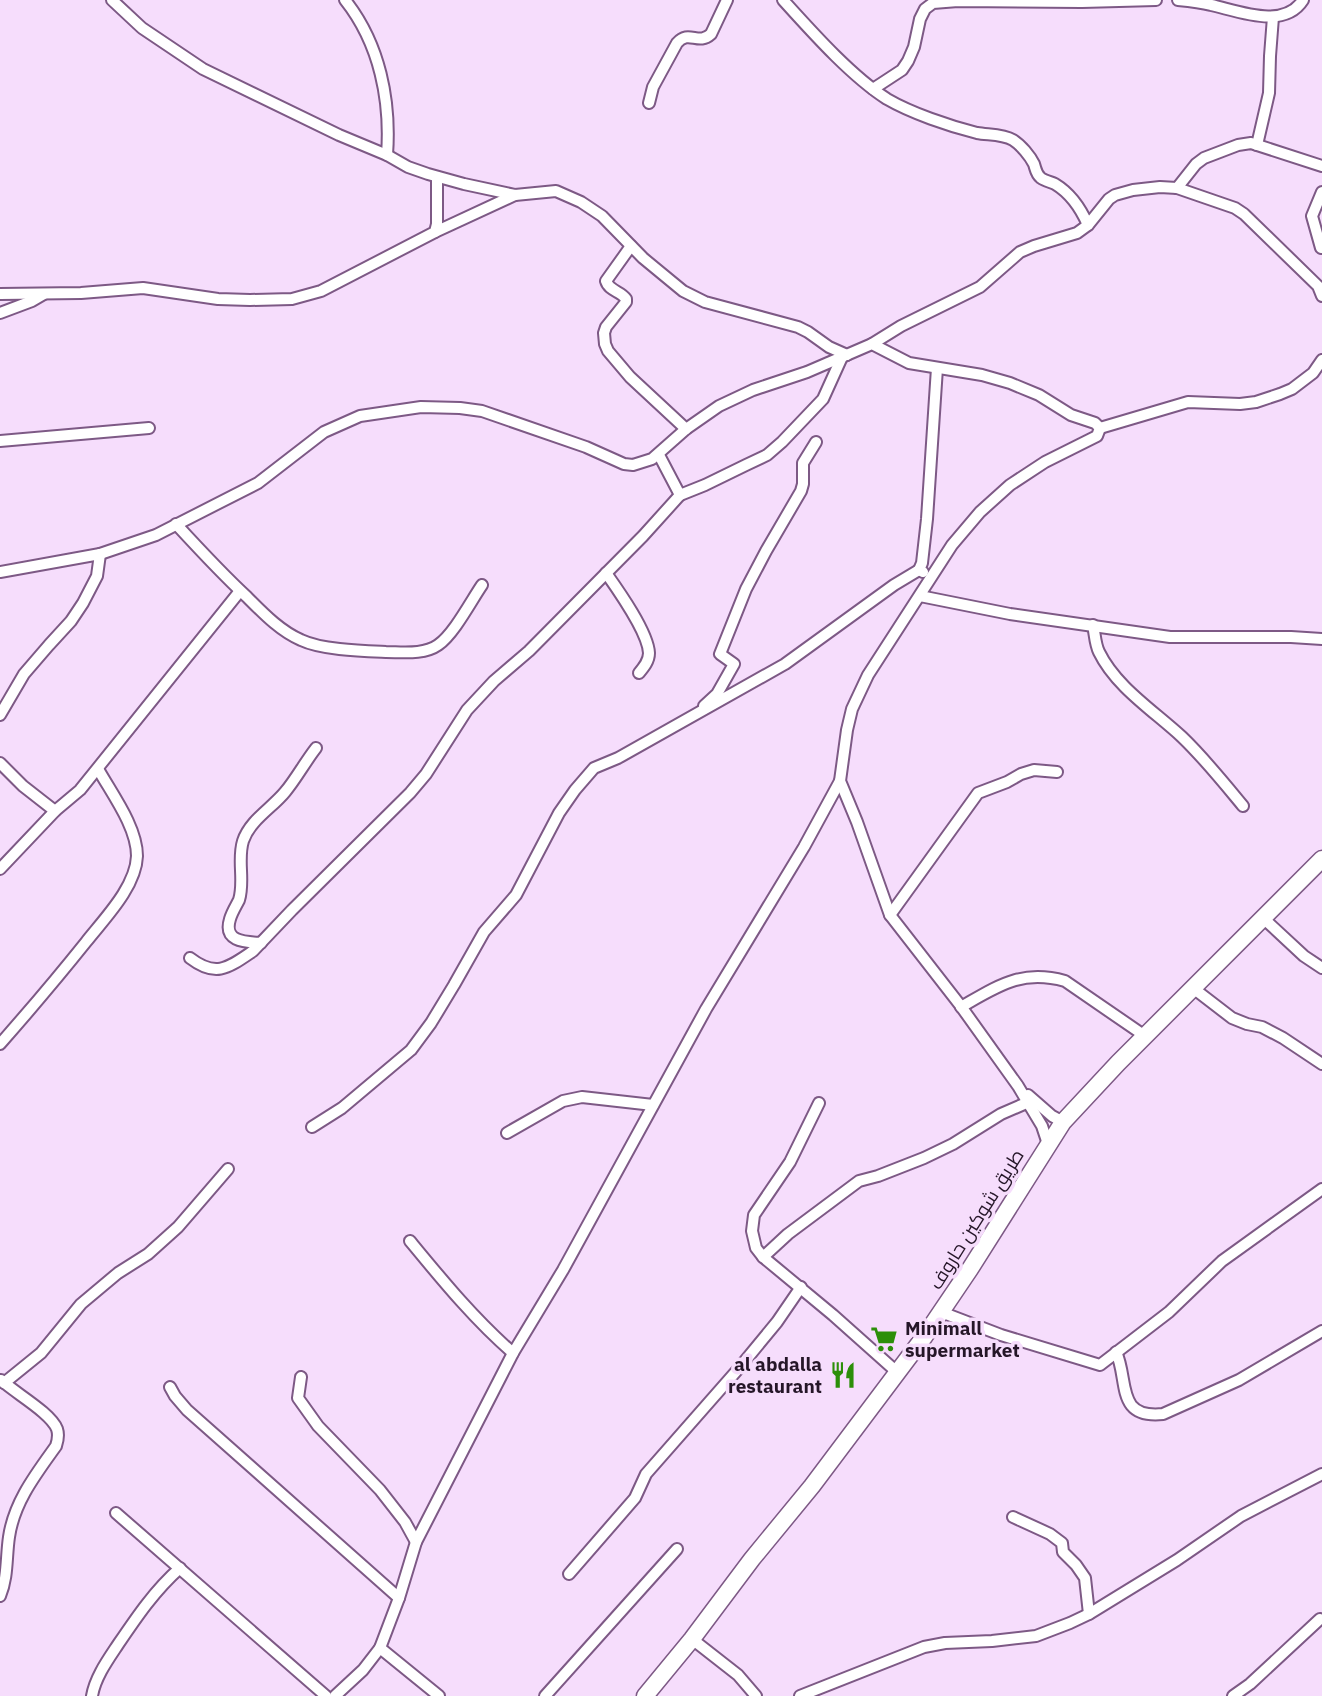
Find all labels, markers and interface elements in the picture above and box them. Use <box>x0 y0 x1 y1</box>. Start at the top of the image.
street label: طريق شوكين حاروف <box>923 1144 1030 1294</box>
place label: Minimall supermarket <box>905 1316 1020 1362</box>
supermarket icon: Minimall supermarket <box>869 1324 899 1354</box>
place label: al abdalla restaurant <box>728 1352 822 1398</box>
restaurant icon: al abdalla restaurant <box>828 1360 858 1390</box>

